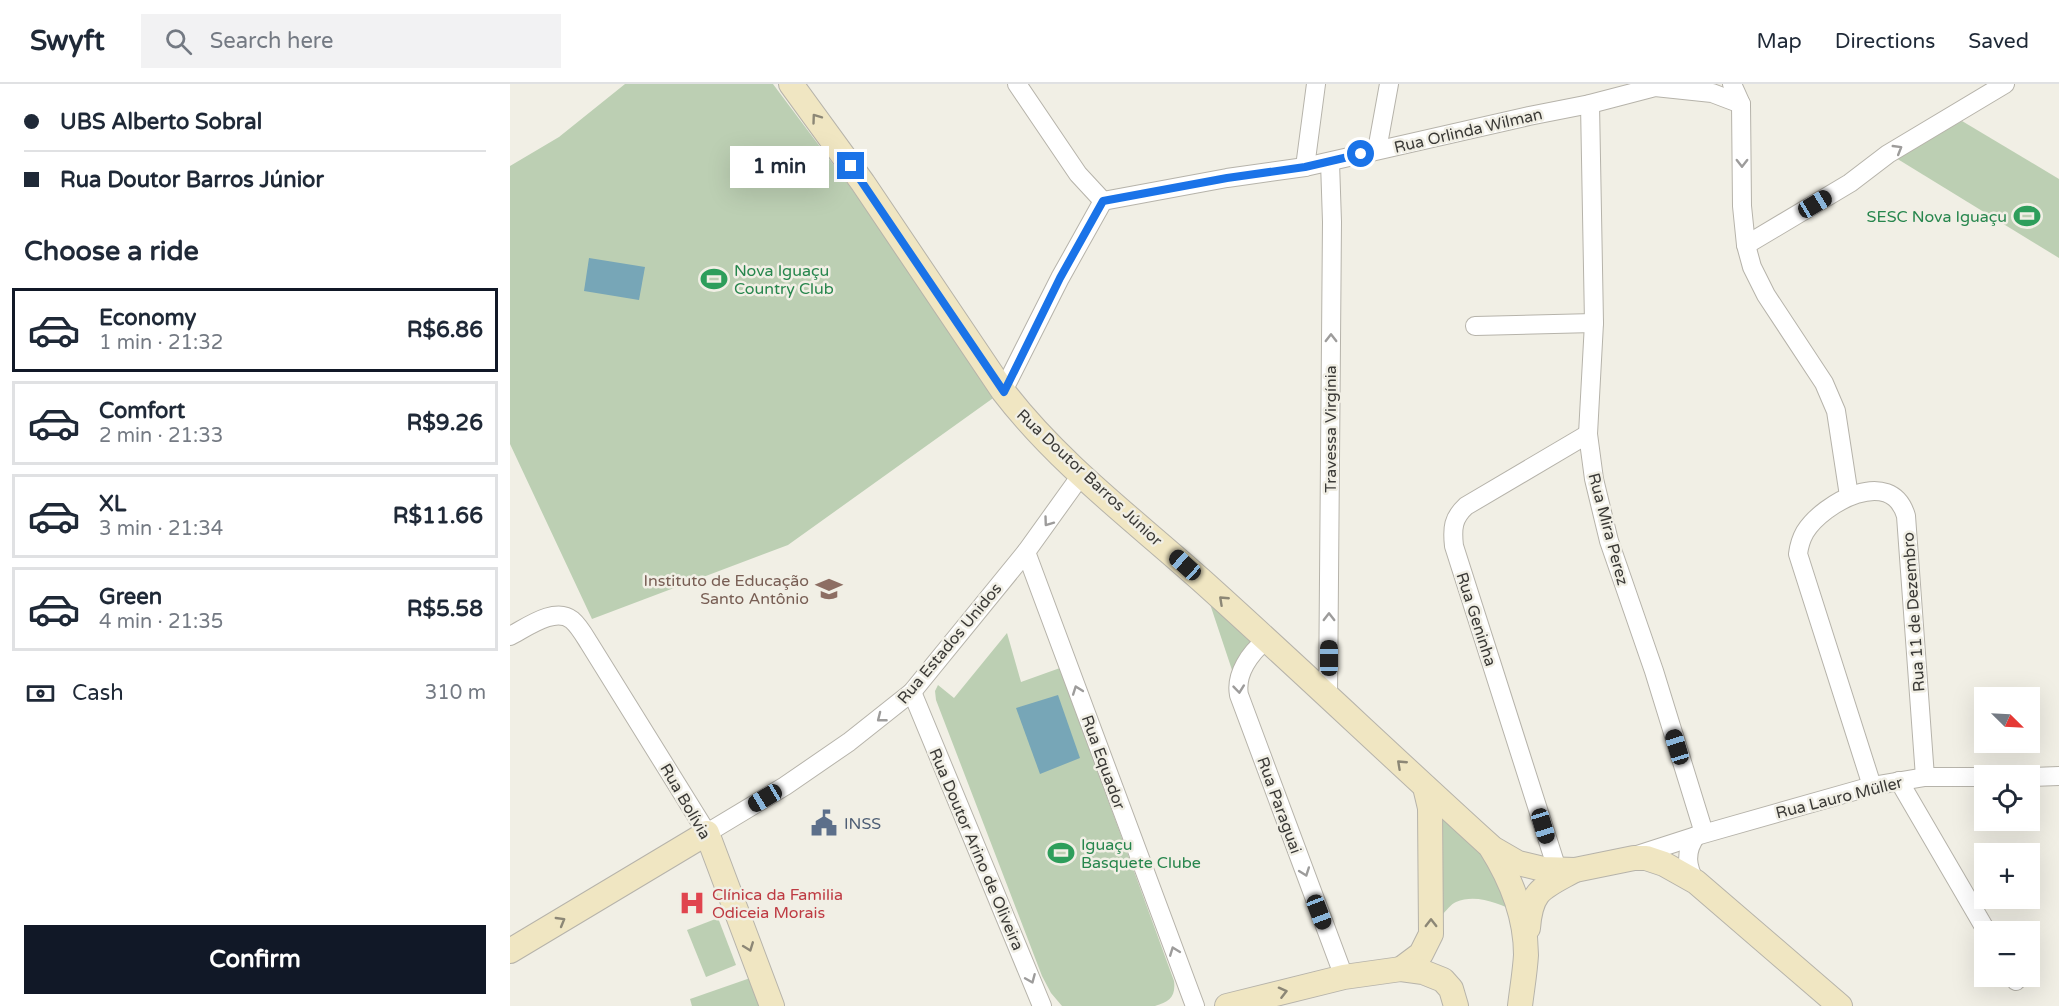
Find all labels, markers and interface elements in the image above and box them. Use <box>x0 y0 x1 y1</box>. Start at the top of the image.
search box <box>141 14 561 68</box>
text: Swyft <box>30 24 105 58</box>
icon: search <box>162 25 195 58</box>
text: Search here <box>210 28 333 54</box>
text: Map <box>1756 29 1802 54</box>
text: Directions <box>1835 29 1935 54</box>
text: Saved <box>1968 29 2029 54</box>
street label: Rua Orlinda Wilman <box>1392 104 1544 158</box>
text: UBS Alberto Sobral <box>60 109 262 135</box>
one-way arrow <box>812 114 823 125</box>
route start <box>1347 140 1374 167</box>
one-way arrow <box>1892 144 1902 156</box>
callout: 1 min <box>731 145 830 187</box>
route end <box>837 152 864 179</box>
text: 1 min <box>753 155 806 179</box>
one-way arrow <box>1736 158 1748 167</box>
text: Rua Doutor Barros Júnior <box>60 167 324 193</box>
car <box>1795 187 1835 221</box>
sports icon: SESC Nova Iguaçu <box>2012 201 2042 231</box>
place label: SESC Nova Iguaçu <box>1867 207 2007 227</box>
text: Choose a ride <box>24 235 199 268</box>
place label: Nova Iguaçu Country Club <box>734 261 834 299</box>
sports icon: Nova Iguaçu Country Club <box>699 264 729 294</box>
icon: car <box>27 303 81 357</box>
text: Economy <box>99 305 196 331</box>
text: R$6.86 <box>407 317 483 343</box>
text: 1 min · 21:32 <box>99 331 223 355</box>
one-way arrow <box>1325 334 1337 343</box>
street label: Travessa Virgínia <box>1321 365 1341 493</box>
icon: car <box>27 396 81 450</box>
text: Comfort <box>99 398 185 424</box>
street label: Rua Doutor Barros Júnior <box>1012 405 1167 551</box>
text: R$9.26 <box>407 410 483 436</box>
text: 2 min · 21:33 <box>99 424 223 448</box>
street label: Rua Mira Perez <box>1583 471 1633 588</box>
icon: car <box>27 489 81 543</box>
text: XL <box>99 491 126 517</box>
text: R$11.66 <box>393 503 483 529</box>
one-way arrow <box>1044 515 1055 526</box>
text: 3 min · 21:34 <box>99 517 223 541</box>
street label: Rua 11 de Dezembro <box>1898 531 1930 692</box>
car <box>1166 546 1204 584</box>
street label: Rua Geninha <box>1451 570 1501 669</box>
place label: Instituto de Educação Santo Antônio <box>643 571 809 609</box>
school or university icon: Instituto de Educação Santo Antônio <box>814 574 844 604</box>
street label: Rua Estados Unidos <box>893 579 1006 708</box>
icon: car <box>27 582 81 636</box>
text: Green <box>99 584 162 610</box>
text: R$5.58 <box>407 596 483 622</box>
one-way arrow <box>1220 596 1230 607</box>
text: 4 min · 21:35 <box>99 610 223 634</box>
one-way arrow <box>1323 613 1335 622</box>
car <box>1320 640 1338 676</box>
icon: cash <box>24 677 57 710</box>
text: Cash <box>72 680 124 706</box>
text: 310 m <box>425 681 486 705</box>
one-way arrow <box>1232 684 1245 693</box>
one-way arrow <box>1072 685 1084 696</box>
north arrow <box>1974 687 2040 753</box>
map controls <box>1974 687 2040 987</box>
one-way arrow <box>877 710 888 721</box>
street label: Rua Equador <box>1077 712 1130 813</box>
car <box>1663 727 1691 767</box>
street label: Rua Doutor Arino de Oliveira <box>924 745 1028 954</box>
street label: Rua Paraguai <box>1252 754 1306 856</box>
street label: Rua Bolívia <box>655 760 715 843</box>
one-way arrow <box>1397 761 1408 772</box>
button: locate <box>1974 765 2040 831</box>
street label: Rua Lauro Müller <box>1774 772 1906 823</box>
car <box>745 781 785 815</box>
car <box>1529 806 1557 846</box>
public building icon: INSS <box>809 808 839 838</box>
place label: INSS <box>844 814 881 834</box>
place label: Iguaçu Basquete Clube <box>1081 835 1201 873</box>
sports icon: Iguaçu Basquete Clube <box>1046 838 1076 868</box>
button: + <box>1974 843 2040 909</box>
one-way arrow <box>1297 866 1310 877</box>
place label: Clínica da Familia Odiceia Morais <box>712 885 843 923</box>
hospital icon: Clínica da Familia Odiceia Morais <box>677 888 707 918</box>
car <box>1304 892 1334 932</box>
one-way arrow <box>555 917 565 929</box>
one-way arrow <box>1425 918 1437 927</box>
button: − <box>1974 921 2040 987</box>
button: Confirm <box>24 925 486 994</box>
one-way arrow <box>742 941 755 951</box>
one-way arrow <box>1169 946 1182 957</box>
one-way arrow <box>1024 972 1036 983</box>
one-way arrow <box>1278 986 1288 999</box>

